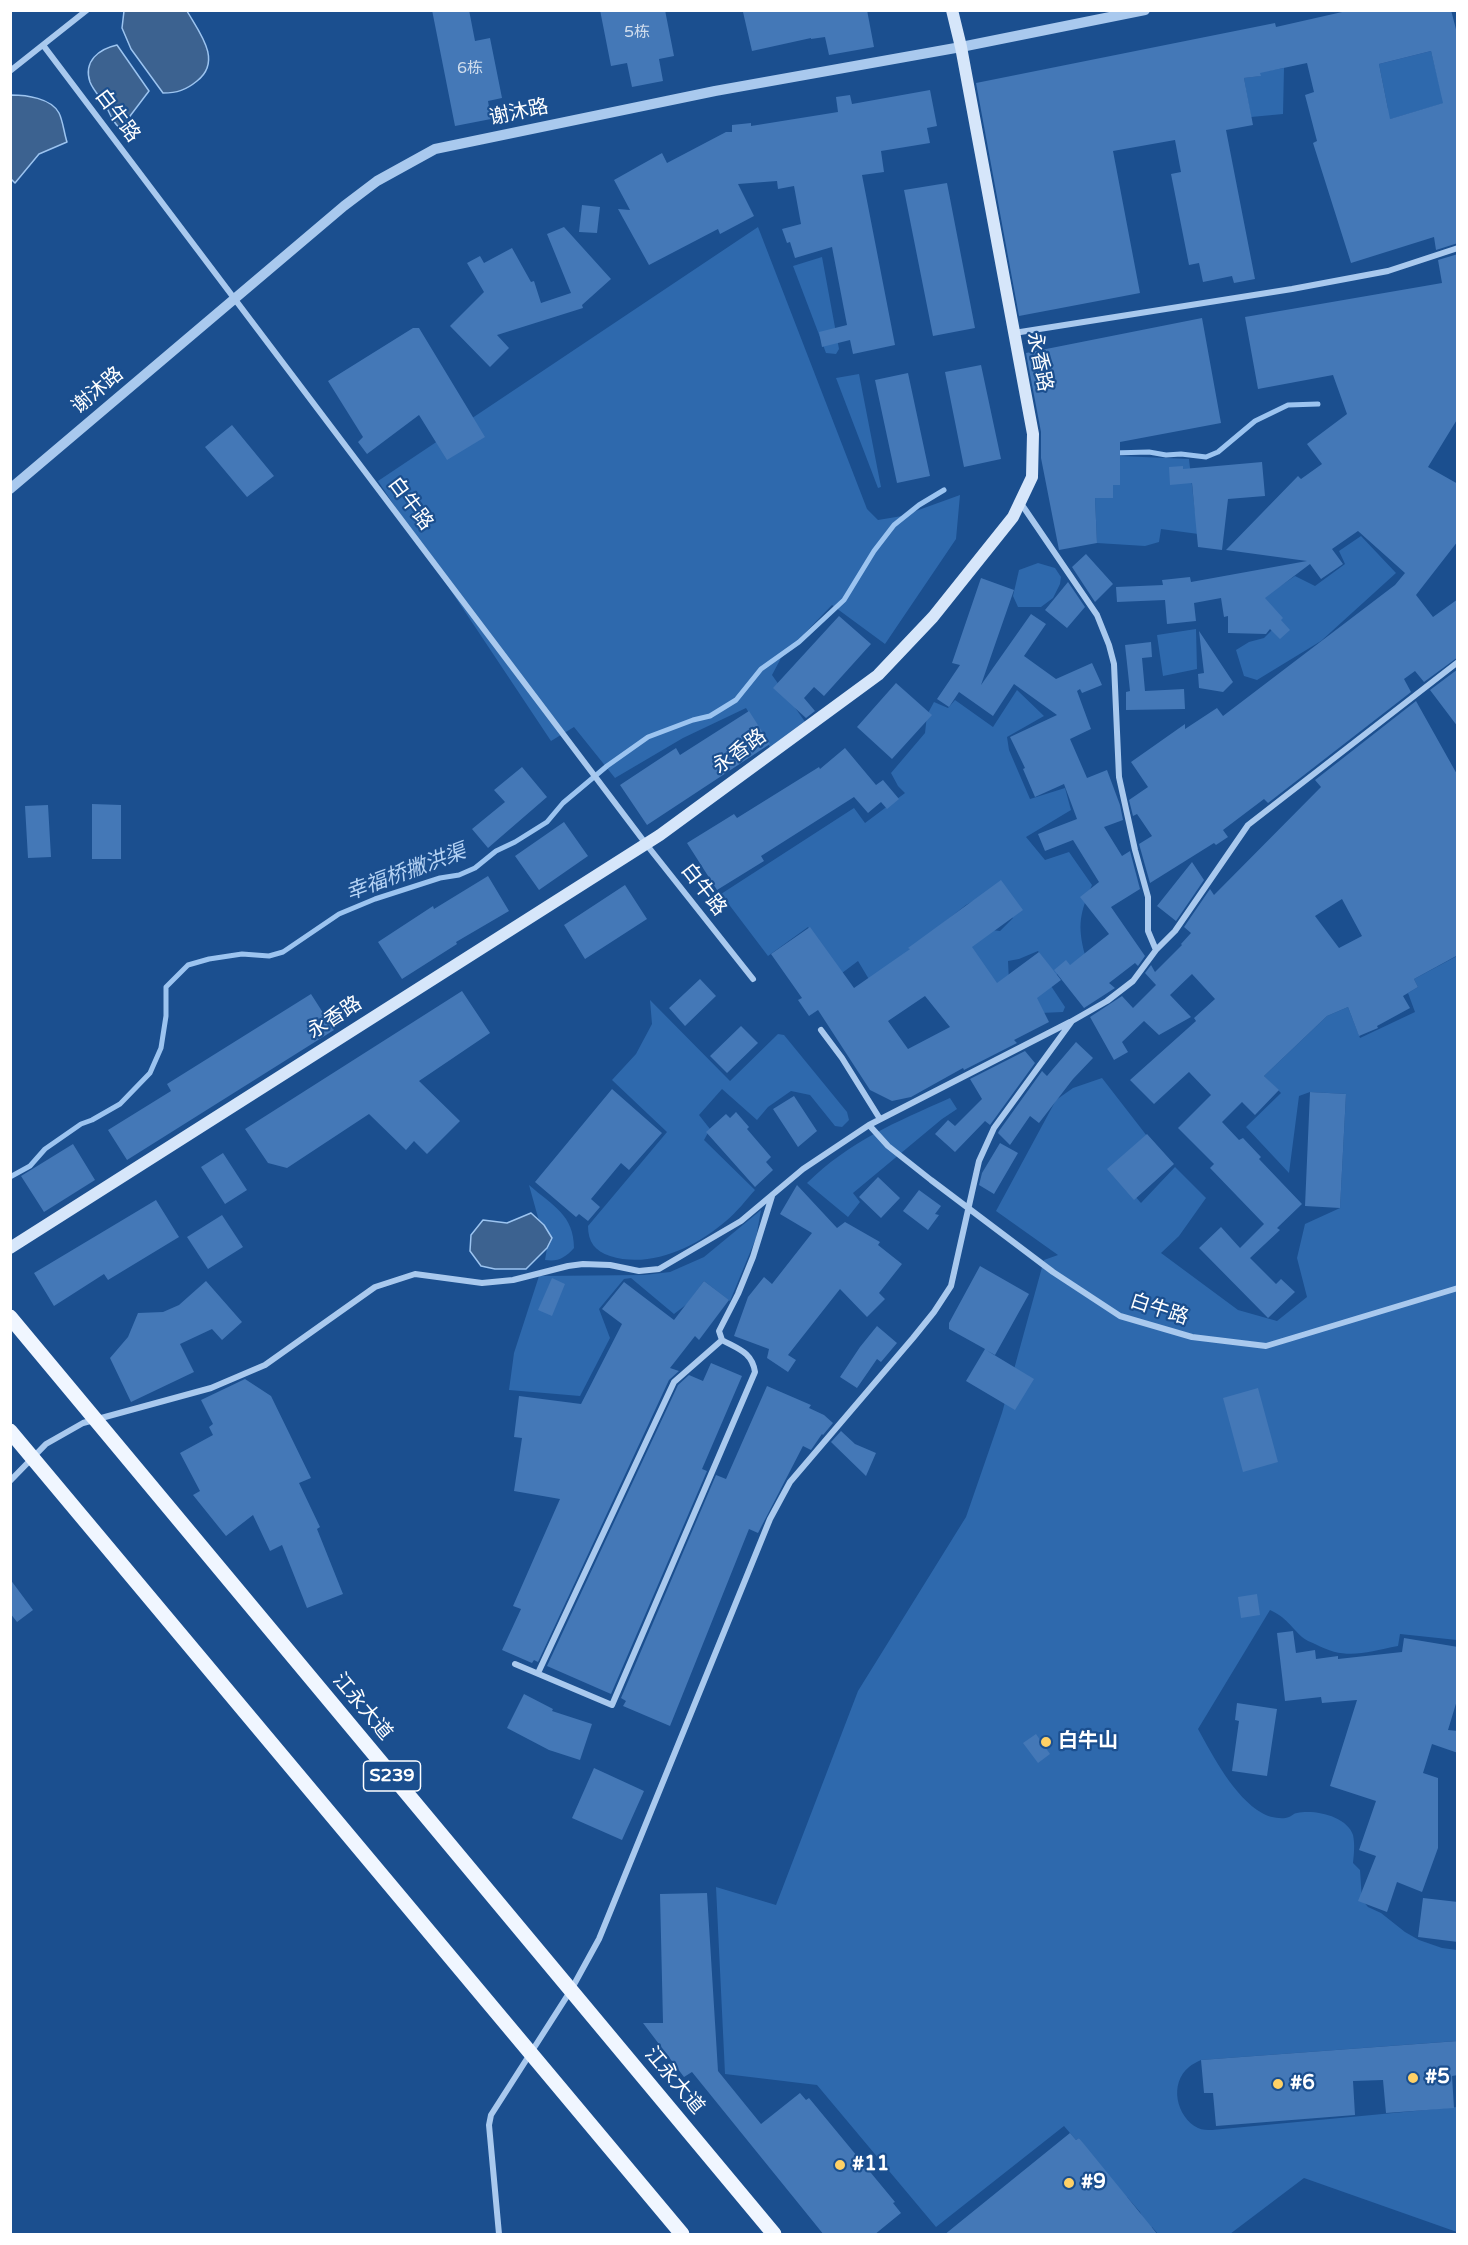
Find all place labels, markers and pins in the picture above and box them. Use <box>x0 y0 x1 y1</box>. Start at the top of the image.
place label: 白牛山 <box>1058 1730 1118 1754</box>
marker: 白牛山 <box>1039 1735 1053 1749</box>
place label: #5 <box>1425 2066 1450 2090</box>
marker: #5 <box>1406 2071 1420 2085</box>
place label: #6 <box>1290 2072 1315 2096</box>
marker: #6 <box>1271 2077 1285 2091</box>
place label: #11 <box>852 2153 889 2177</box>
marker: #11 <box>833 2158 847 2172</box>
place label: #9 <box>1081 2171 1106 2195</box>
marker: #9 <box>1062 2176 1076 2190</box>

